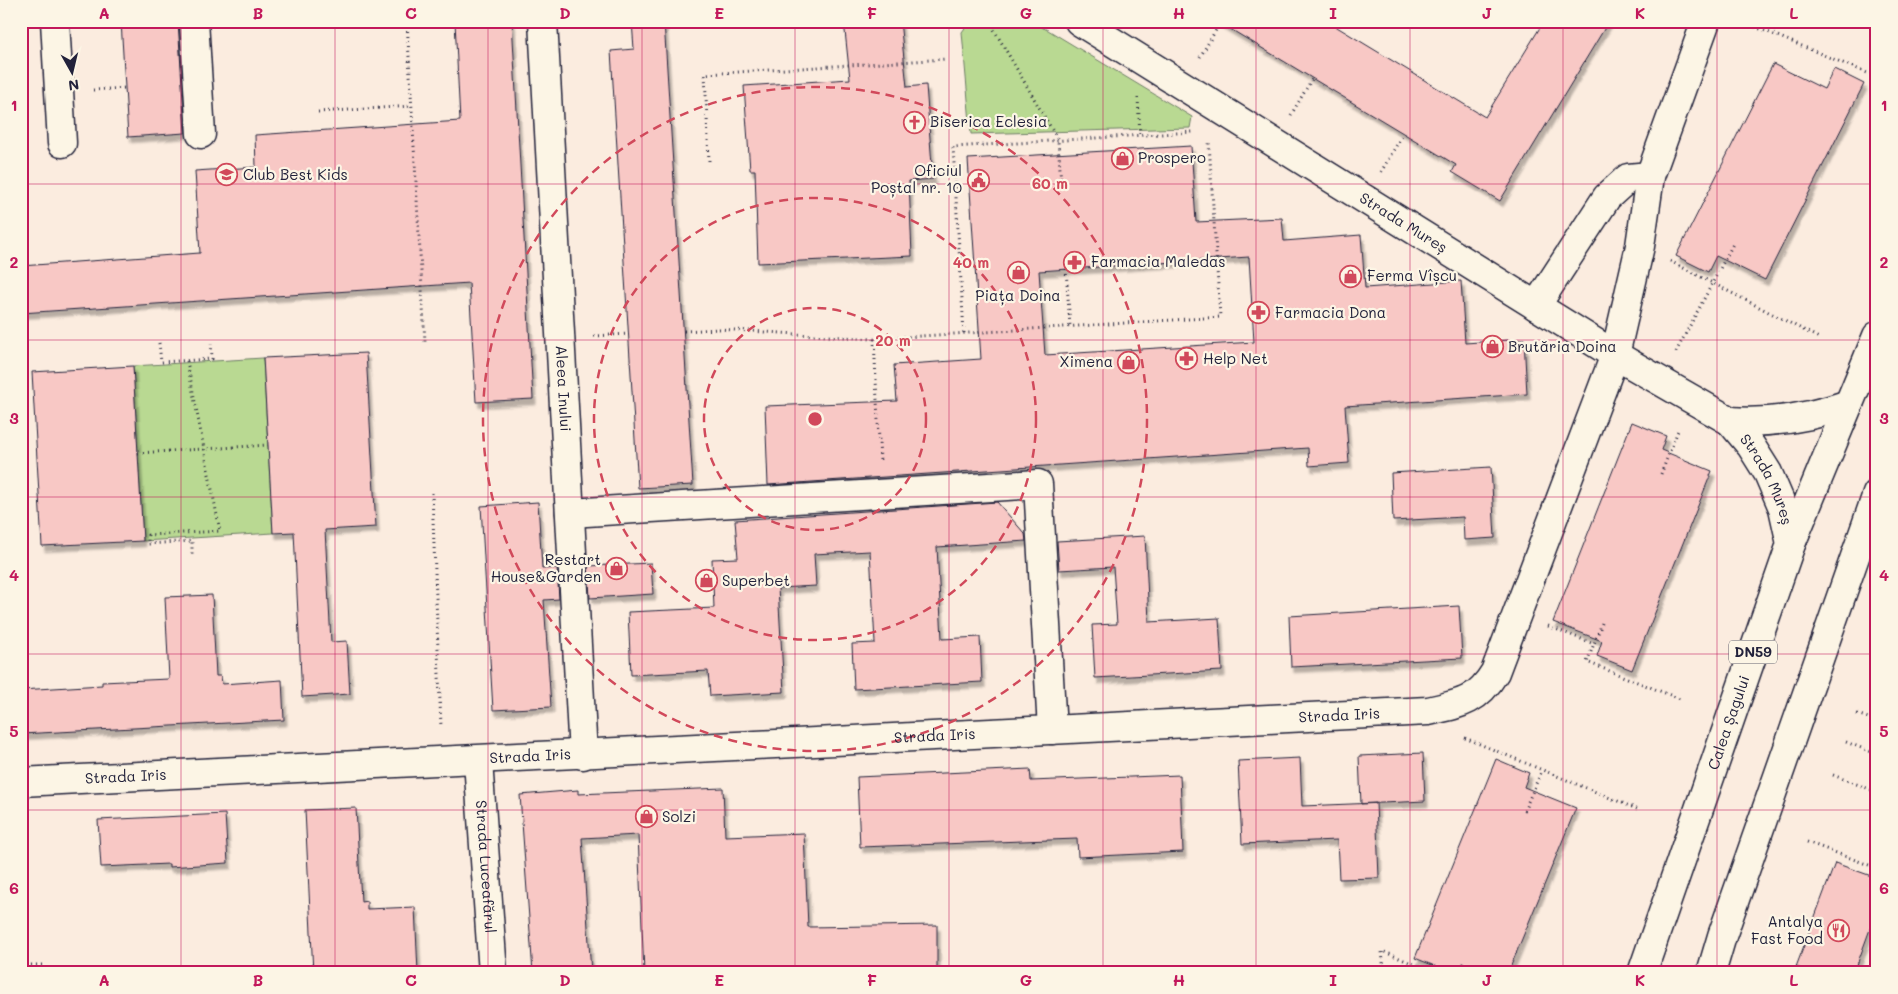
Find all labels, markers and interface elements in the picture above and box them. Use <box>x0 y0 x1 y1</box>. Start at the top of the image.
text: A <box>98 2 110 23</box>
text: B <box>253 2 263 23</box>
text: C <box>405 2 417 23</box>
text: D <box>559 2 571 23</box>
text: E <box>714 2 724 23</box>
text: F <box>867 2 877 23</box>
text: G <box>1020 2 1032 23</box>
text: H <box>1173 2 1185 23</box>
text: I <box>1329 2 1337 23</box>
text: J <box>1482 2 1492 23</box>
text: K <box>1635 2 1645 23</box>
text: L <box>1789 2 1799 23</box>
north arrow <box>48 48 98 98</box>
text: N <box>67 75 80 96</box>
text: 1 <box>10 94 18 115</box>
text: 1 <box>1880 94 1888 115</box>
church icon: Biserica Eclesia <box>902 110 926 134</box>
place label: Biserica Eclesia <box>930 111 1047 131</box>
shop icon: Prospero <box>1110 146 1134 170</box>
place label: Prospero <box>1138 147 1206 167</box>
place label: Oficiul Poștal nr. 10 <box>871 160 962 198</box>
school or university icon: Club Best Kids <box>215 163 239 187</box>
place label: Club Best Kids <box>243 164 348 184</box>
public building icon: Oficiul Poștal nr. 10 <box>966 168 990 192</box>
text: 60 m <box>1032 173 1068 193</box>
street label: Strada Mureș <box>1356 187 1451 258</box>
pharmacy icon: Farmacia Maledas <box>1063 250 1087 274</box>
text: 2 <box>10 251 19 272</box>
place label: Farmacia Maledas <box>1091 251 1226 271</box>
text: 2 <box>1880 251 1889 272</box>
text: 40 m <box>953 252 989 272</box>
shop icon: Piața Doina <box>1006 261 1030 285</box>
shop icon: Ferma Vîșcu <box>1339 264 1363 288</box>
place label: Ferma Vîșcu <box>1367 265 1457 286</box>
place label: Piața Doina <box>975 285 1061 306</box>
pharmacy icon: Farmacia Dona <box>1247 301 1271 325</box>
place label: Farmacia Dona <box>1275 302 1386 322</box>
text: 20 m <box>875 330 911 350</box>
shop icon: Brutăria Doina <box>1480 335 1504 359</box>
place label: Brutăria Doina <box>1508 336 1617 356</box>
street label: Aleea Inului <box>552 345 576 432</box>
pharmacy icon: Help Net <box>1175 347 1199 371</box>
place label: Help Net <box>1203 348 1268 368</box>
shop icon: Ximena <box>1117 350 1141 374</box>
place label: Ximena <box>1060 351 1113 371</box>
text: 3 <box>9 407 19 428</box>
text: 3 <box>1879 407 1889 428</box>
centre of rings <box>806 410 824 428</box>
street label: Strada Mureș <box>1736 429 1797 527</box>
place label: Restart House&Garden <box>491 549 601 586</box>
shop icon: Restart House&Garden <box>605 557 629 581</box>
text: 4 <box>9 564 19 585</box>
text: 4 <box>1879 564 1889 585</box>
shop icon: Superbet <box>694 569 718 593</box>
place label: Superbet <box>722 570 790 590</box>
road number: DN59 <box>1729 640 1777 664</box>
street label: Calea Șagului <box>1702 672 1754 772</box>
street label: Strada Iris <box>1298 702 1381 727</box>
text: 5 <box>9 720 19 741</box>
text: 5 <box>1879 720 1889 741</box>
street label: Strada Iris <box>894 723 976 747</box>
street label: Strada Iris <box>489 743 572 767</box>
street label: Strada Iris <box>85 764 167 788</box>
street label: Strada Luceafărul <box>472 799 501 934</box>
shop icon: Solzi <box>634 805 658 829</box>
place label: Solzi <box>662 806 696 826</box>
text: 6 <box>9 877 19 898</box>
text: 6 <box>1879 877 1889 898</box>
place label: Antalya Fast Food <box>1751 911 1823 948</box>
restaurant icon: Antalya Fast Food <box>1827 919 1851 943</box>
text: A <box>98 969 110 990</box>
text: B <box>253 969 263 990</box>
text: C <box>405 969 417 990</box>
text: D <box>559 969 571 990</box>
text: E <box>714 969 724 990</box>
text: F <box>867 969 877 990</box>
text: G <box>1020 969 1032 990</box>
text: H <box>1173 969 1185 990</box>
text: I <box>1329 969 1337 990</box>
text: J <box>1482 969 1492 990</box>
text: K <box>1635 969 1645 990</box>
text: L <box>1789 969 1799 990</box>

